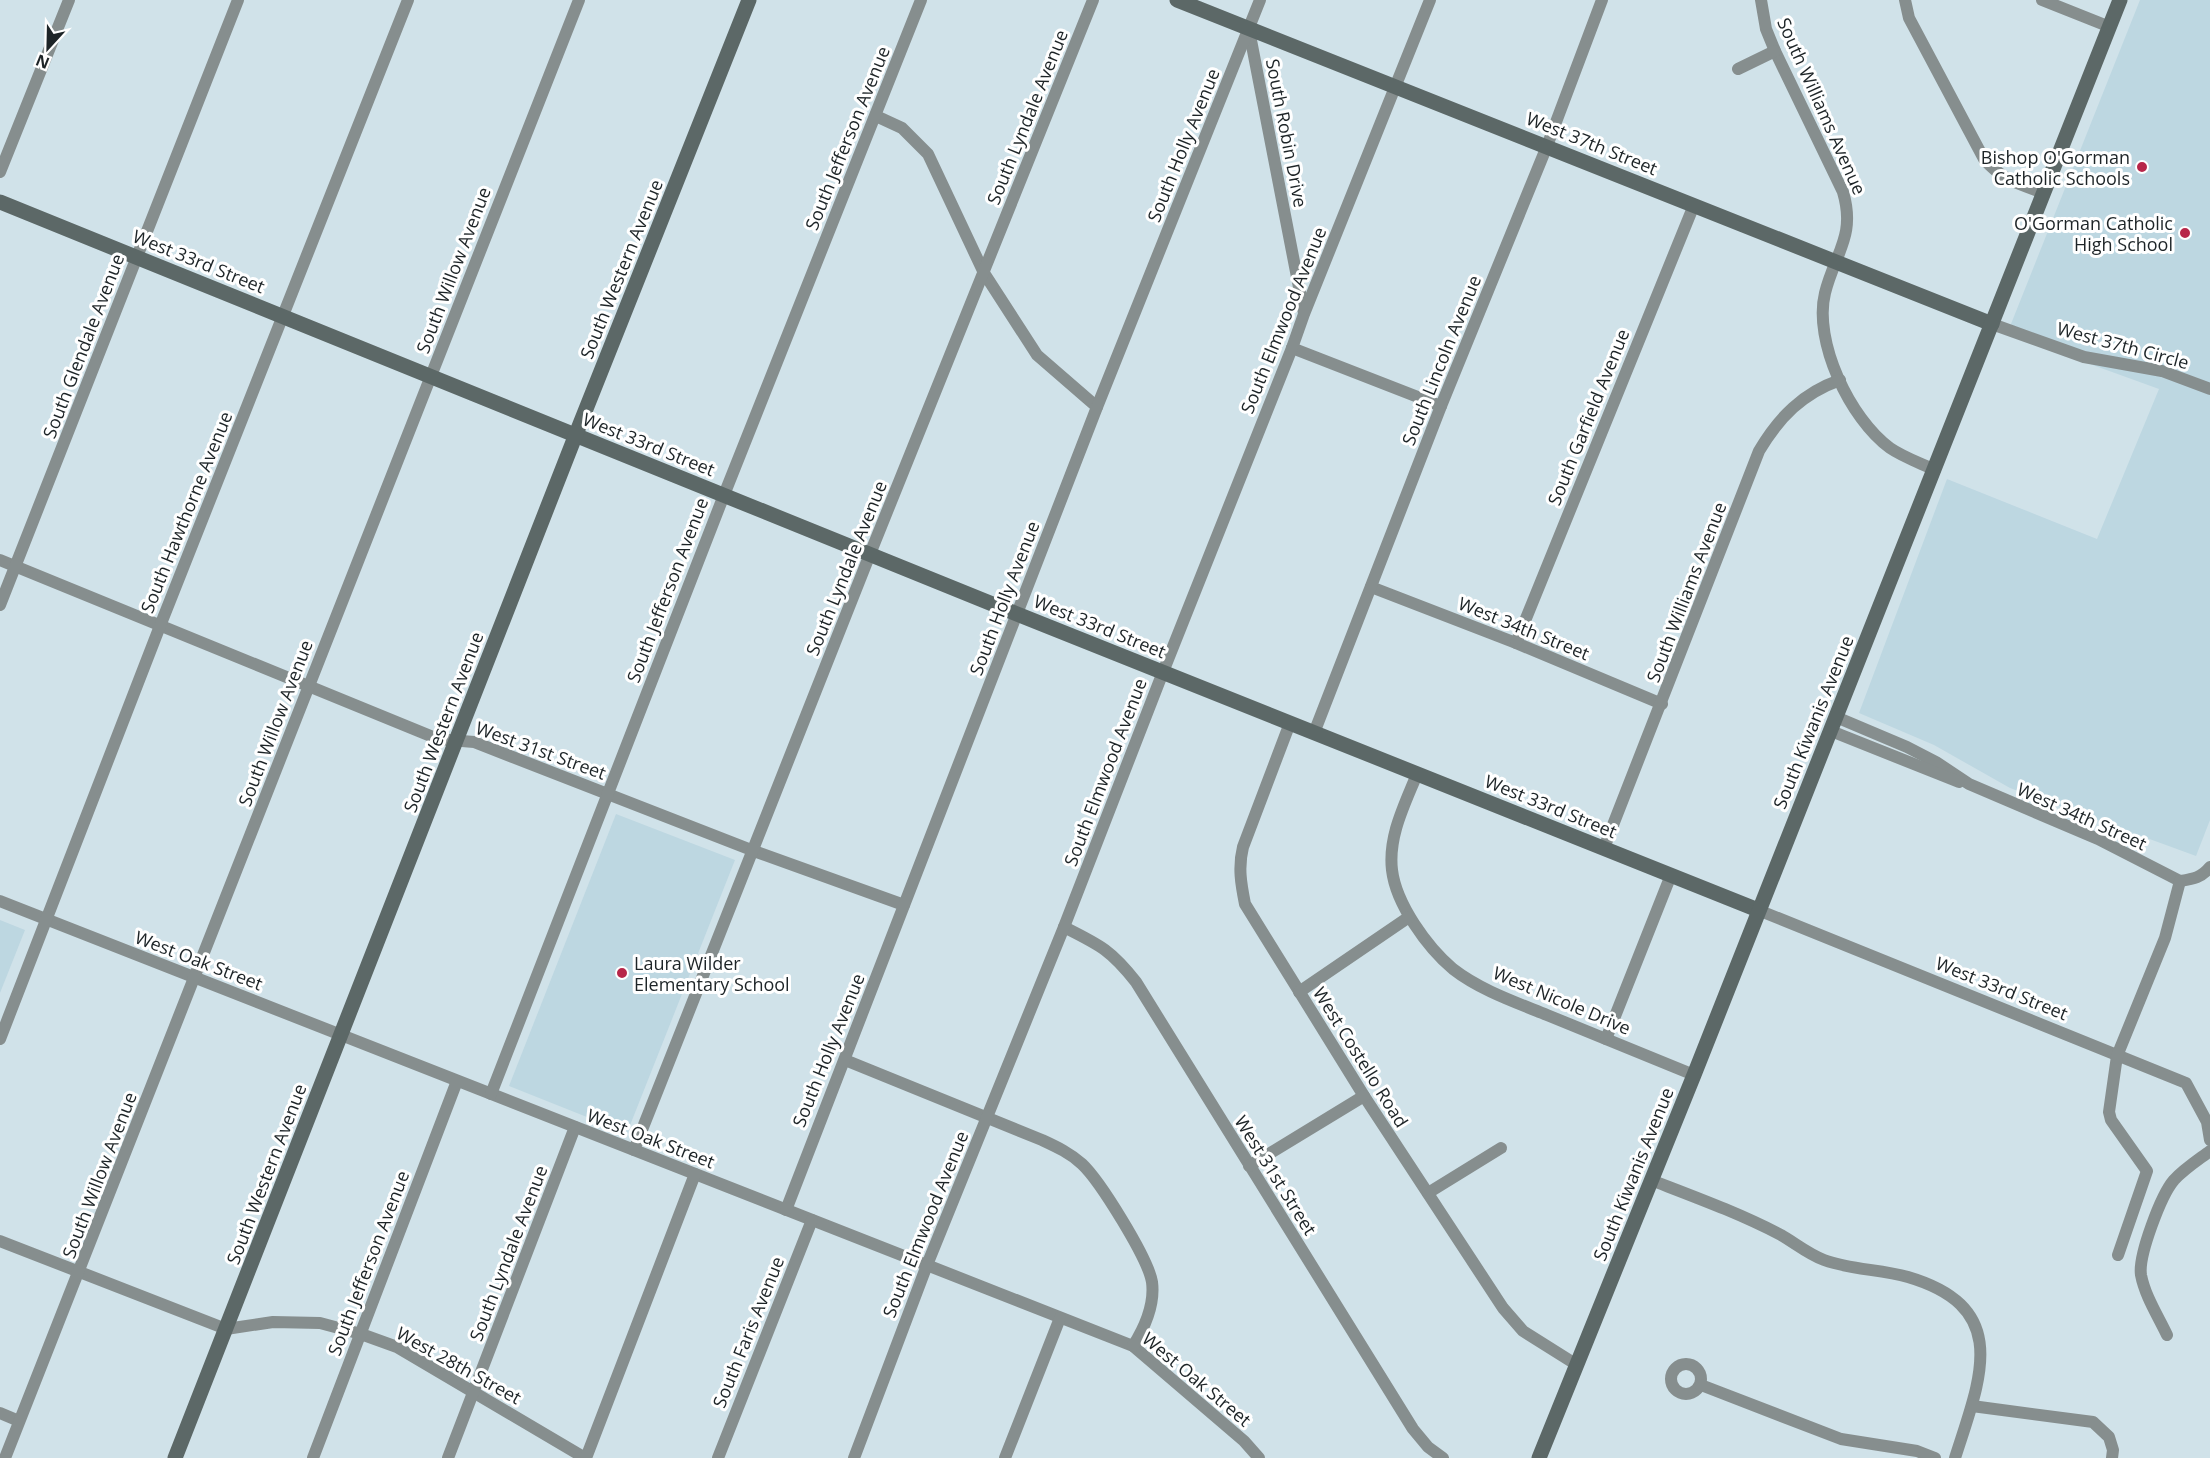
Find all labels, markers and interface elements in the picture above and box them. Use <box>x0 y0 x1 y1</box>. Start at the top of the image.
street label: South Williams Avenue <box>1772 14 1872 198</box>
north arrow <box>18 18 78 78</box>
street label: South Lyndale Avenue <box>981 26 1073 208</box>
street label: South Jefferson Avenue <box>799 43 895 233</box>
text: N <box>32 49 53 75</box>
street label: South Robin Drive <box>1261 57 1313 209</box>
street label: South Holly Avenue <box>1141 65 1225 225</box>
street label: West 37th Street <box>1523 106 1661 180</box>
place label: Bishop O'Gorman Catholic Schools <box>1981 145 2130 190</box>
marker: Bishop O'Gorman Catholic Schools <box>2135 160 2149 174</box>
street label: South Western Avenue <box>574 176 668 362</box>
street label: South Willow Avenue <box>410 183 496 357</box>
place label: O'Gorman Catholic High School <box>2014 211 2173 256</box>
street label: South Elmwood Avenue <box>1235 223 1331 417</box>
street label: West 33rd Street <box>129 224 269 298</box>
marker: O'Gorman Catholic High School <box>2178 226 2192 240</box>
street label: South Glendale Avenue <box>37 250 129 442</box>
street label: South Lincoln Avenue <box>1396 271 1486 449</box>
street label: West 37th Circle <box>2054 316 2192 374</box>
street label: South Garfield Avenue <box>1542 325 1634 509</box>
street label: West 33rd Street <box>579 407 719 481</box>
street label: South Hawthorne Avenue <box>135 408 237 616</box>
street label: South Lyndale Avenue <box>800 477 892 659</box>
street label: South Jefferson Avenue <box>621 494 713 686</box>
street label: South Williams Avenue <box>1641 498 1731 686</box>
street label: South Holly Avenue <box>964 517 1044 679</box>
street label: West 33rd Street <box>1030 589 1170 663</box>
street label: West 34th Street <box>1455 591 1593 665</box>
street label: South Western Avenue <box>397 628 489 816</box>
street label: South Kiwanis Avenue <box>1767 632 1859 812</box>
street label: South Willow Avenue <box>232 636 318 810</box>
street label: South Elmwood Avenue <box>1058 675 1152 869</box>
street label: West 31st Street <box>473 715 609 785</box>
street label: West 33rd Street <box>1481 769 1621 843</box>
street label: West 34th Street <box>2013 777 2151 855</box>
street label: West Oak Street <box>132 925 266 995</box>
place label: Laura Wilder Elementary School <box>634 951 790 996</box>
street label: West 33rd Street <box>1932 951 2072 1025</box>
street label: West Nicole Drive <box>1489 960 1635 1040</box>
marker: Laura Wilder Elementary School <box>615 966 629 980</box>
street label: South Holly Avenue <box>786 970 870 1130</box>
street label: West Costello Road <box>1308 982 1414 1132</box>
street label: South Western Avenue <box>220 1080 312 1268</box>
street label: South Kiwanis Avenue <box>1587 1084 1679 1264</box>
street label: South Willow Avenue <box>56 1088 142 1262</box>
street label: West Oak Street <box>584 1103 718 1173</box>
street label: West 31st Street <box>1230 1111 1322 1239</box>
street label: South Elmwood Avenue <box>877 1127 973 1321</box>
street label: South Lyndale Avenue <box>463 1162 553 1344</box>
street label: South Jefferson Avenue <box>322 1167 414 1359</box>
street label: South Faris Avenue <box>707 1253 789 1411</box>
street label: West 28th Street <box>392 1321 526 1409</box>
street label: West Oak Street <box>1138 1326 1256 1432</box>

